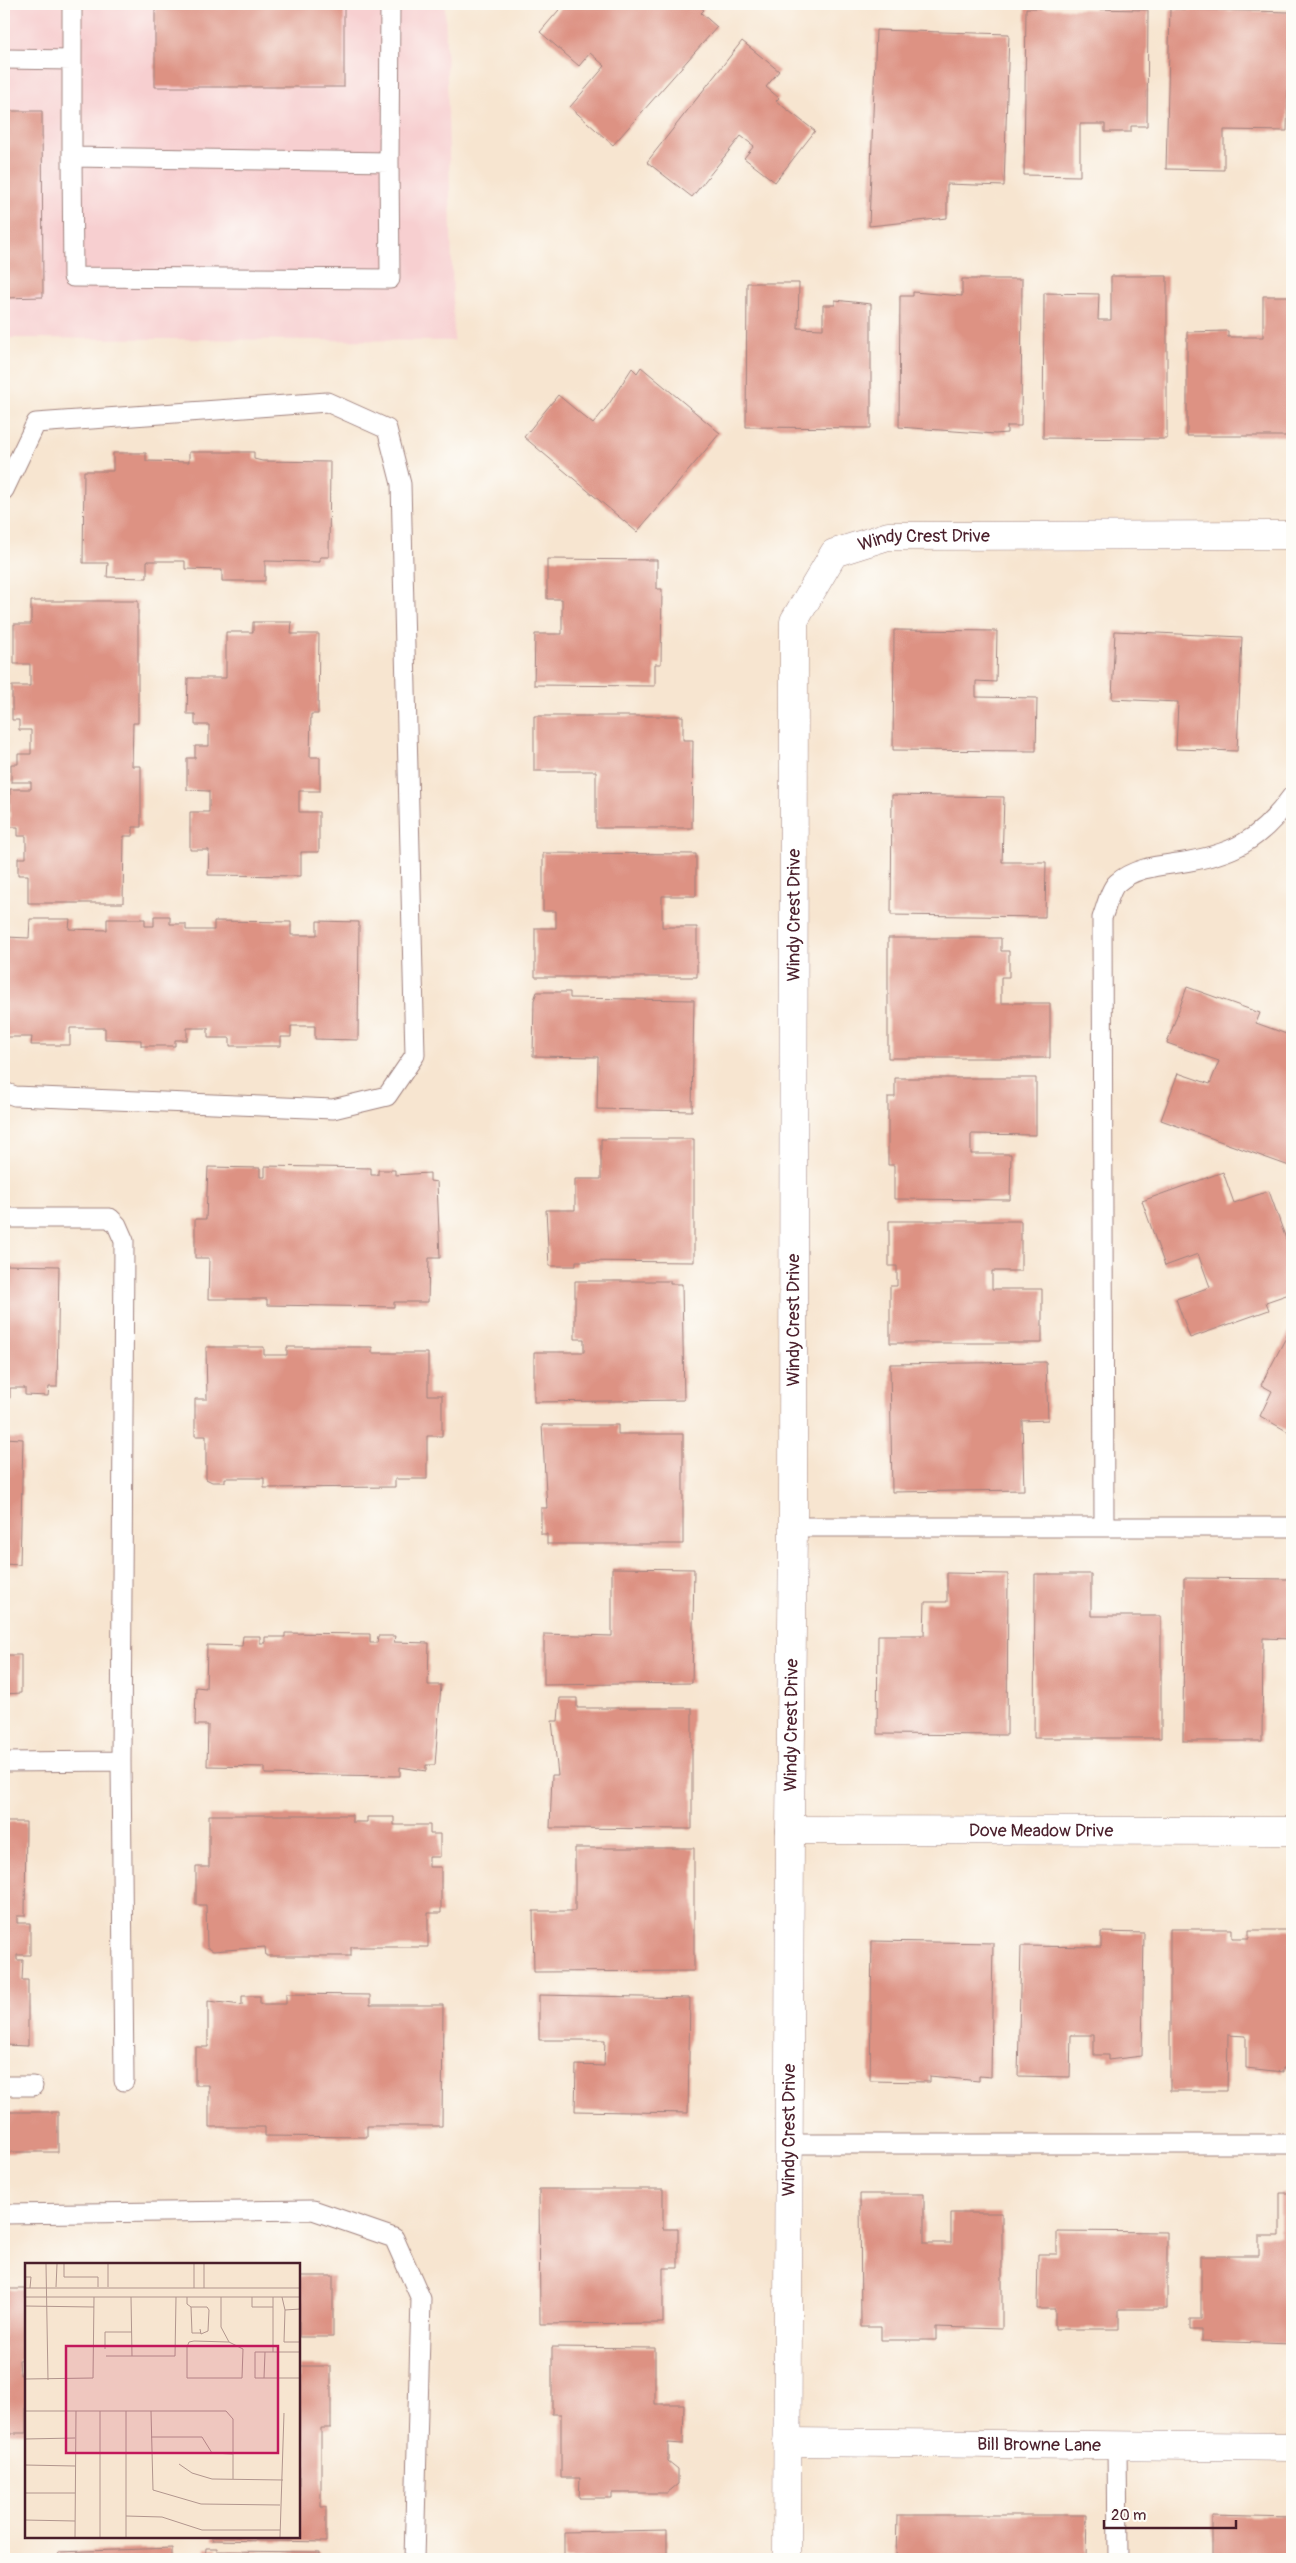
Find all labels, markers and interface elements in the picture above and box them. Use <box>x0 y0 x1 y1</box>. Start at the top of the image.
street label: Windy Crest Drive <box>855 524 990 556</box>
street label: Windy Crest Drive <box>782 849 805 981</box>
street label: Windy Crest Drive <box>782 1254 805 1386</box>
street label: Windy Crest Drive <box>779 1658 803 1791</box>
street label: Dove Meadow Drive <box>969 1819 1113 1842</box>
street label: Windy Crest Drive <box>777 2063 801 2196</box>
inset map <box>25 2263 300 2538</box>
street label: Bill Browne Lane <box>977 2432 1101 2457</box>
scale bar <box>1104 2498 1236 2530</box>
text: 20 m <box>1111 2506 1146 2525</box>

